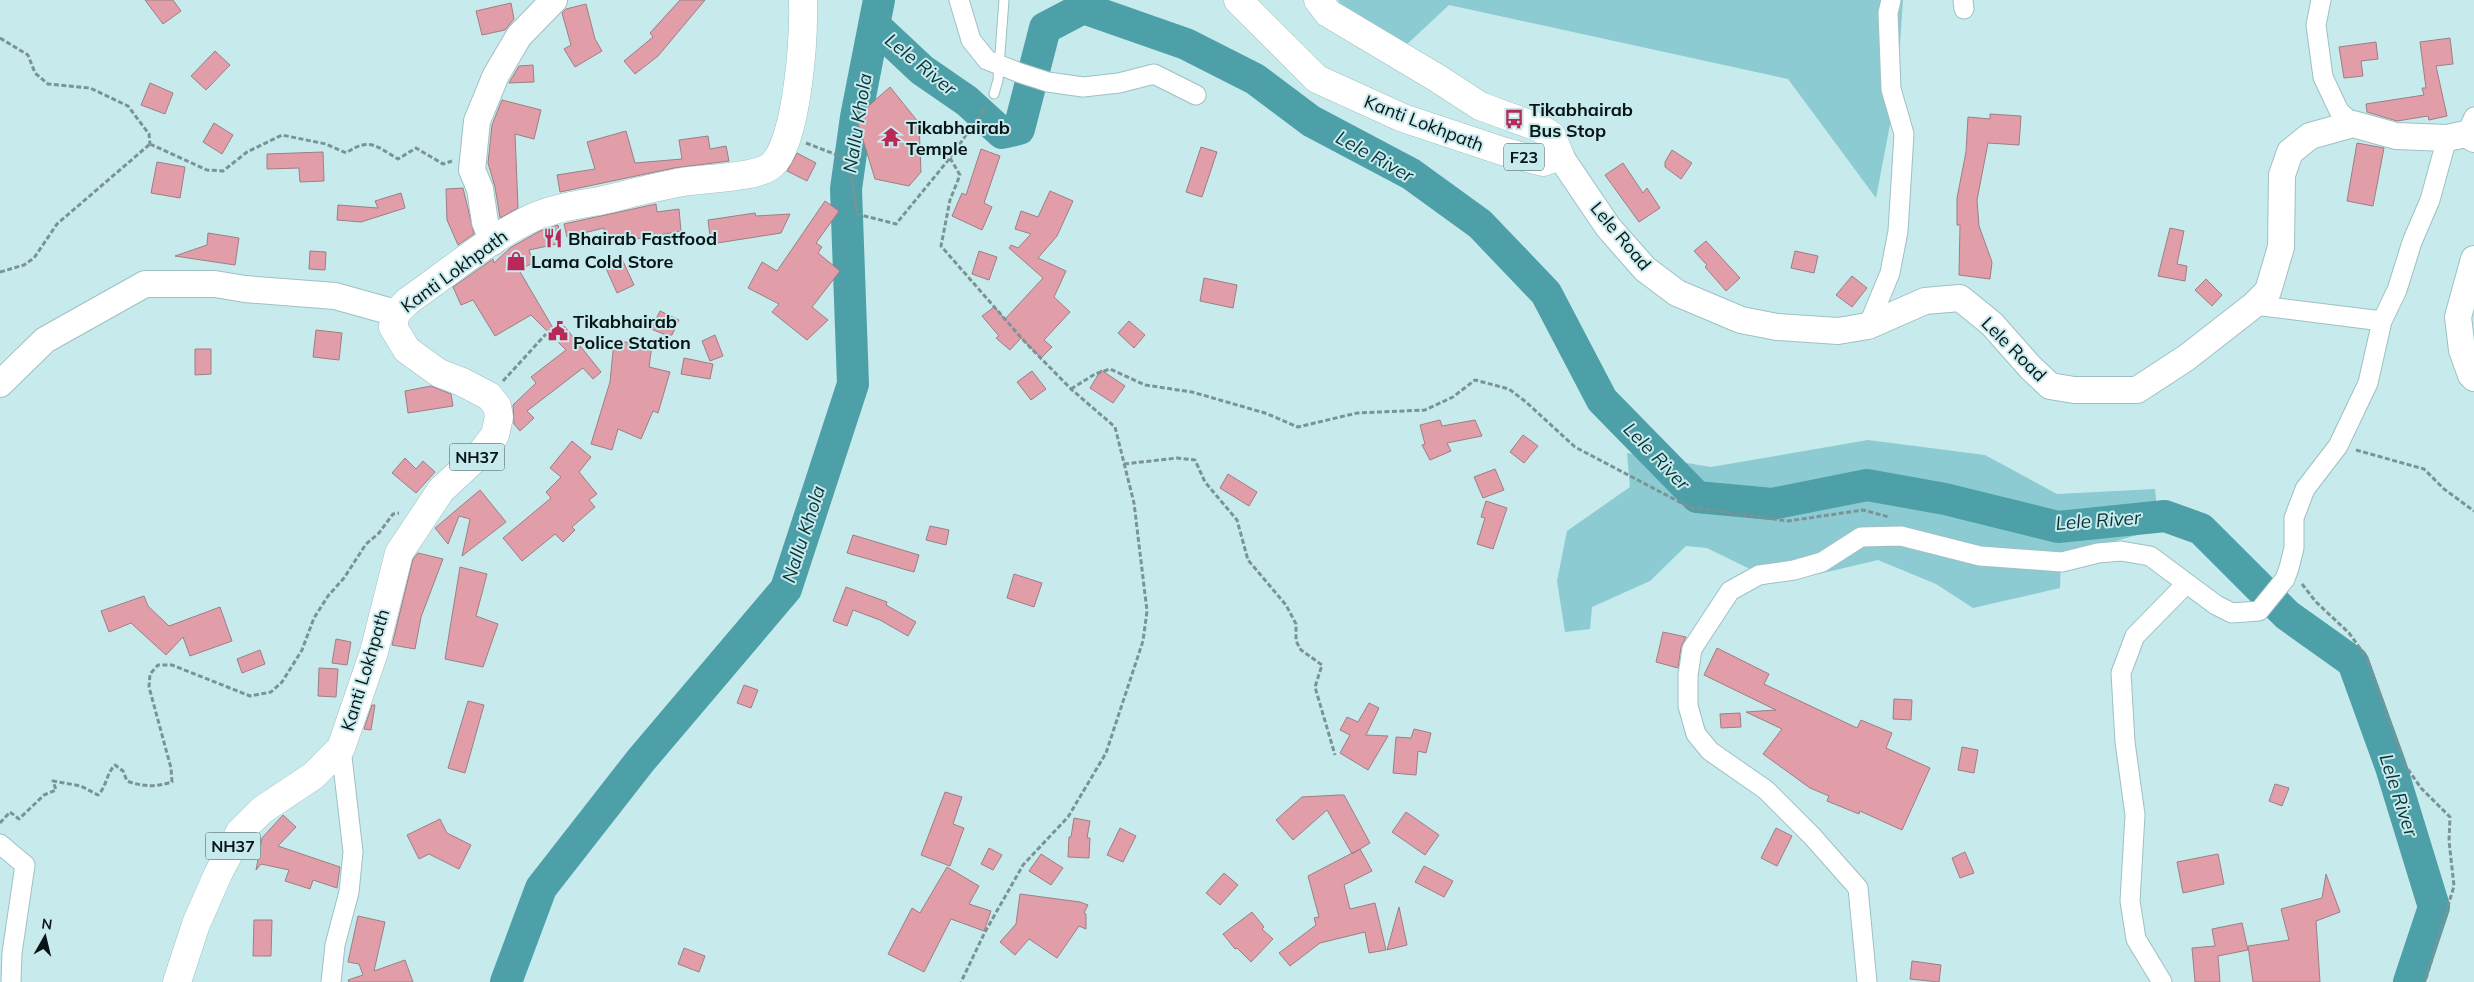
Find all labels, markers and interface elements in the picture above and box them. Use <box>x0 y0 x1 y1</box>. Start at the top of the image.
water label: Lele River <box>880 28 963 101</box>
water label: Nallu Khola <box>837 71 877 175</box>
street label: Kanti Lokhpath <box>1361 90 1487 156</box>
place label: Tikabhairab Bus Stop <box>1529 98 1633 142</box>
bus stop icon: Tikabhairab Bus Stop <box>1503 108 1525 130</box>
place label: Tikabhairab Temple <box>906 116 1010 160</box>
water label: Lele River <box>1332 125 1419 188</box>
temple icon: Tikabhairab Temple <box>880 126 902 148</box>
road number: F23 <box>1504 144 1544 170</box>
street label: Lele Road <box>1586 197 1656 275</box>
street label: Kanti Lokhpath <box>396 225 512 317</box>
restaurant icon: Bhairab Fastfood <box>542 227 564 249</box>
place label: Bhairab Fastfood <box>568 227 717 250</box>
shop icon: Lama Cold Store <box>505 250 527 272</box>
place label: Lama Cold Store <box>531 250 673 273</box>
place label: Tikabhairab Police Station <box>573 310 691 354</box>
street label: Lele Road <box>1977 312 2051 386</box>
public building icon: Tikabhairab Police Station <box>547 320 569 342</box>
water label: Lele River <box>1619 417 1696 496</box>
road number: NH37 <box>450 444 504 471</box>
water label: Nallu Khola <box>776 482 830 586</box>
water label: Lele River <box>2055 505 2142 535</box>
street label: Kanti Lokhpath <box>336 606 394 734</box>
water label: Lele River <box>2374 751 2424 840</box>
road number: NH37 <box>206 832 260 859</box>
north arrow <box>20 912 70 962</box>
text: N <box>40 914 53 934</box>

